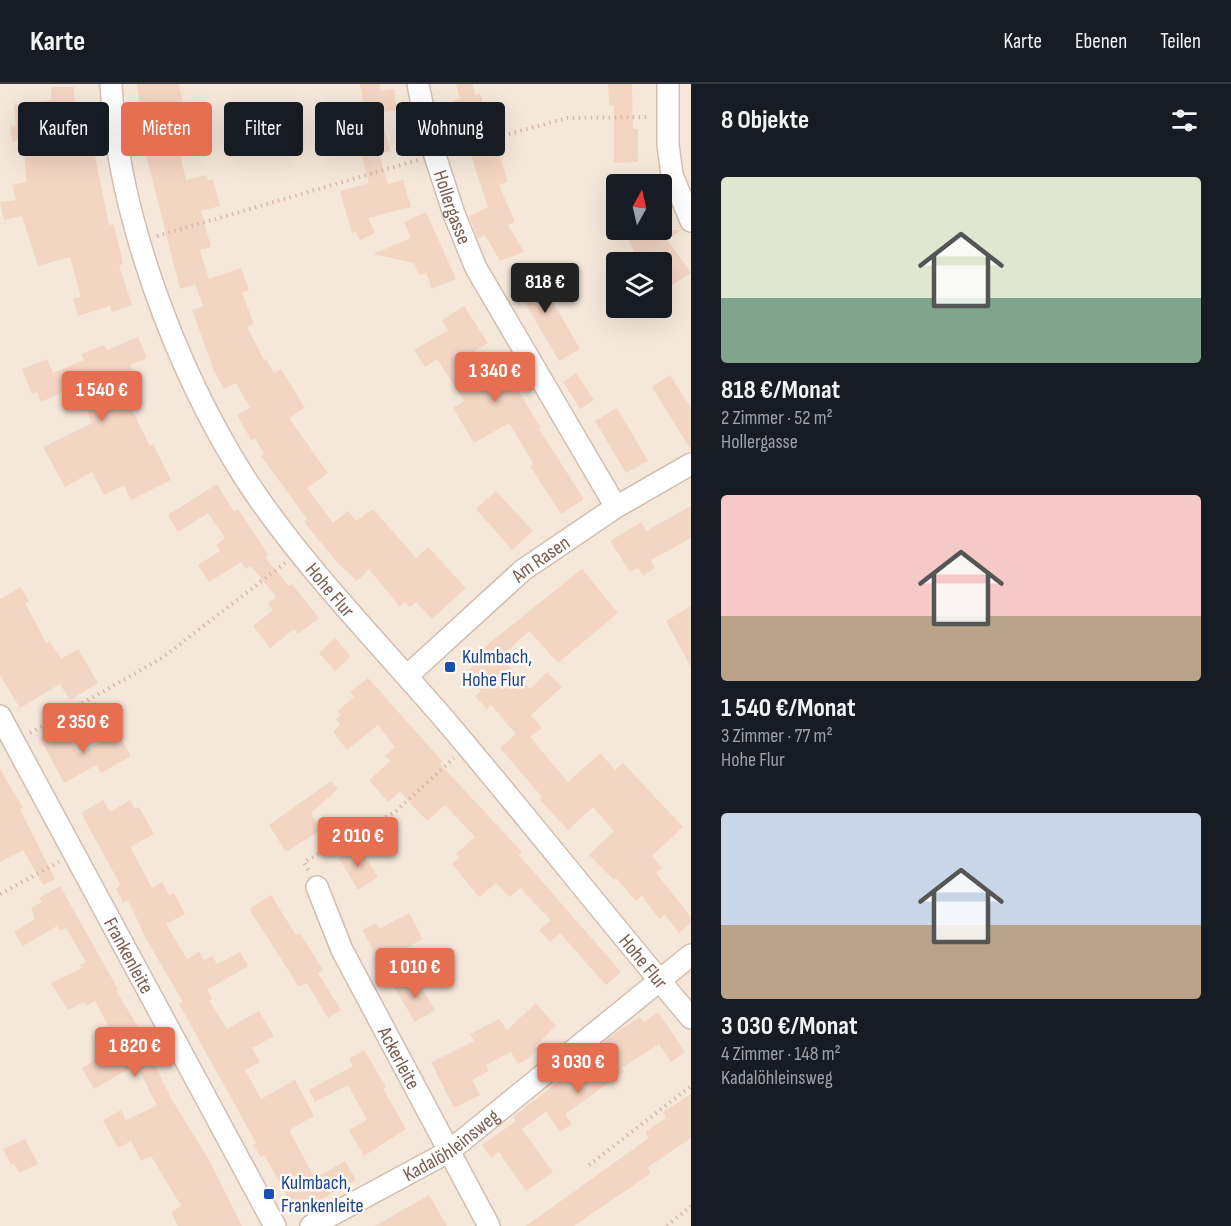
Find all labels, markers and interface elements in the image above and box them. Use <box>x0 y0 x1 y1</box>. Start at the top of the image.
text: Karte <box>30 25 85 58</box>
text: Karte <box>1004 29 1042 54</box>
text: Ebenen <box>1075 29 1127 54</box>
text: Teilen <box>1160 29 1201 54</box>
chip: Kaufen <box>18 102 109 156</box>
chip: Mieten <box>121 102 212 156</box>
chip: Filter <box>224 102 303 156</box>
chip: Neu <box>315 102 384 156</box>
chip: Wohnung <box>396 102 505 156</box>
icon: filters <box>1168 104 1201 137</box>
text: 8 Objekte <box>721 105 809 136</box>
street label: Hollergasse <box>428 167 476 248</box>
north arrow <box>606 174 672 240</box>
map controls <box>606 174 672 318</box>
icon: home <box>907 216 1015 324</box>
button: layers <box>606 252 672 318</box>
pin: 818 € <box>503 263 587 314</box>
text: 818 € <box>525 270 565 294</box>
pin: 1 340 € <box>440 352 550 403</box>
text: 1 340 € <box>469 359 521 383</box>
pin: 1 540 € <box>47 371 157 422</box>
text: 818 €/Monat <box>721 375 840 406</box>
text: 1 540 € <box>76 378 128 402</box>
text: 2 Zimmer · 52 m² <box>721 406 833 430</box>
text: Hollergasse <box>721 430 798 454</box>
street label: Am Rasen <box>506 531 575 588</box>
icon: home <box>907 534 1015 642</box>
street label: Hohe Flur <box>300 558 360 623</box>
place label: Kulmbach, Hohe Flur <box>462 645 532 692</box>
marker: Kulmbach, Hohe Flur <box>443 660 457 674</box>
text: 1 540 €/Monat <box>721 693 856 724</box>
pin: 2 350 € <box>28 703 138 754</box>
text: 2 350 € <box>57 710 109 734</box>
text: 3 Zimmer · 77 m² <box>721 724 833 748</box>
text: Hohe Flur <box>721 748 785 772</box>
pin: 2 010 € <box>303 817 413 868</box>
text: 2 010 € <box>332 824 384 848</box>
icon: home <box>907 852 1015 960</box>
street label: Frankenleite <box>98 914 158 998</box>
street label: Hohe Flur <box>613 930 673 994</box>
pin: 1 010 € <box>360 948 470 999</box>
text: 1 010 € <box>389 955 441 979</box>
text: 3 030 €/Monat <box>721 1011 858 1042</box>
street label: Ackerleite <box>372 1022 425 1094</box>
pin: 1 820 € <box>80 1027 190 1078</box>
text: 1 820 € <box>109 1034 161 1058</box>
text: 4 Zimmer · 148 m² <box>721 1042 841 1066</box>
pin: 3 030 € <box>523 1043 633 1094</box>
text: 3 030 € <box>551 1050 605 1074</box>
text: Kadalöhleinsweg <box>721 1066 833 1090</box>
street label: Kadalöhleinsweg <box>399 1104 504 1187</box>
place label: Kulmbach, Frankenleite <box>281 1171 364 1218</box>
marker: Kulmbach, Frankenleite <box>262 1187 276 1201</box>

